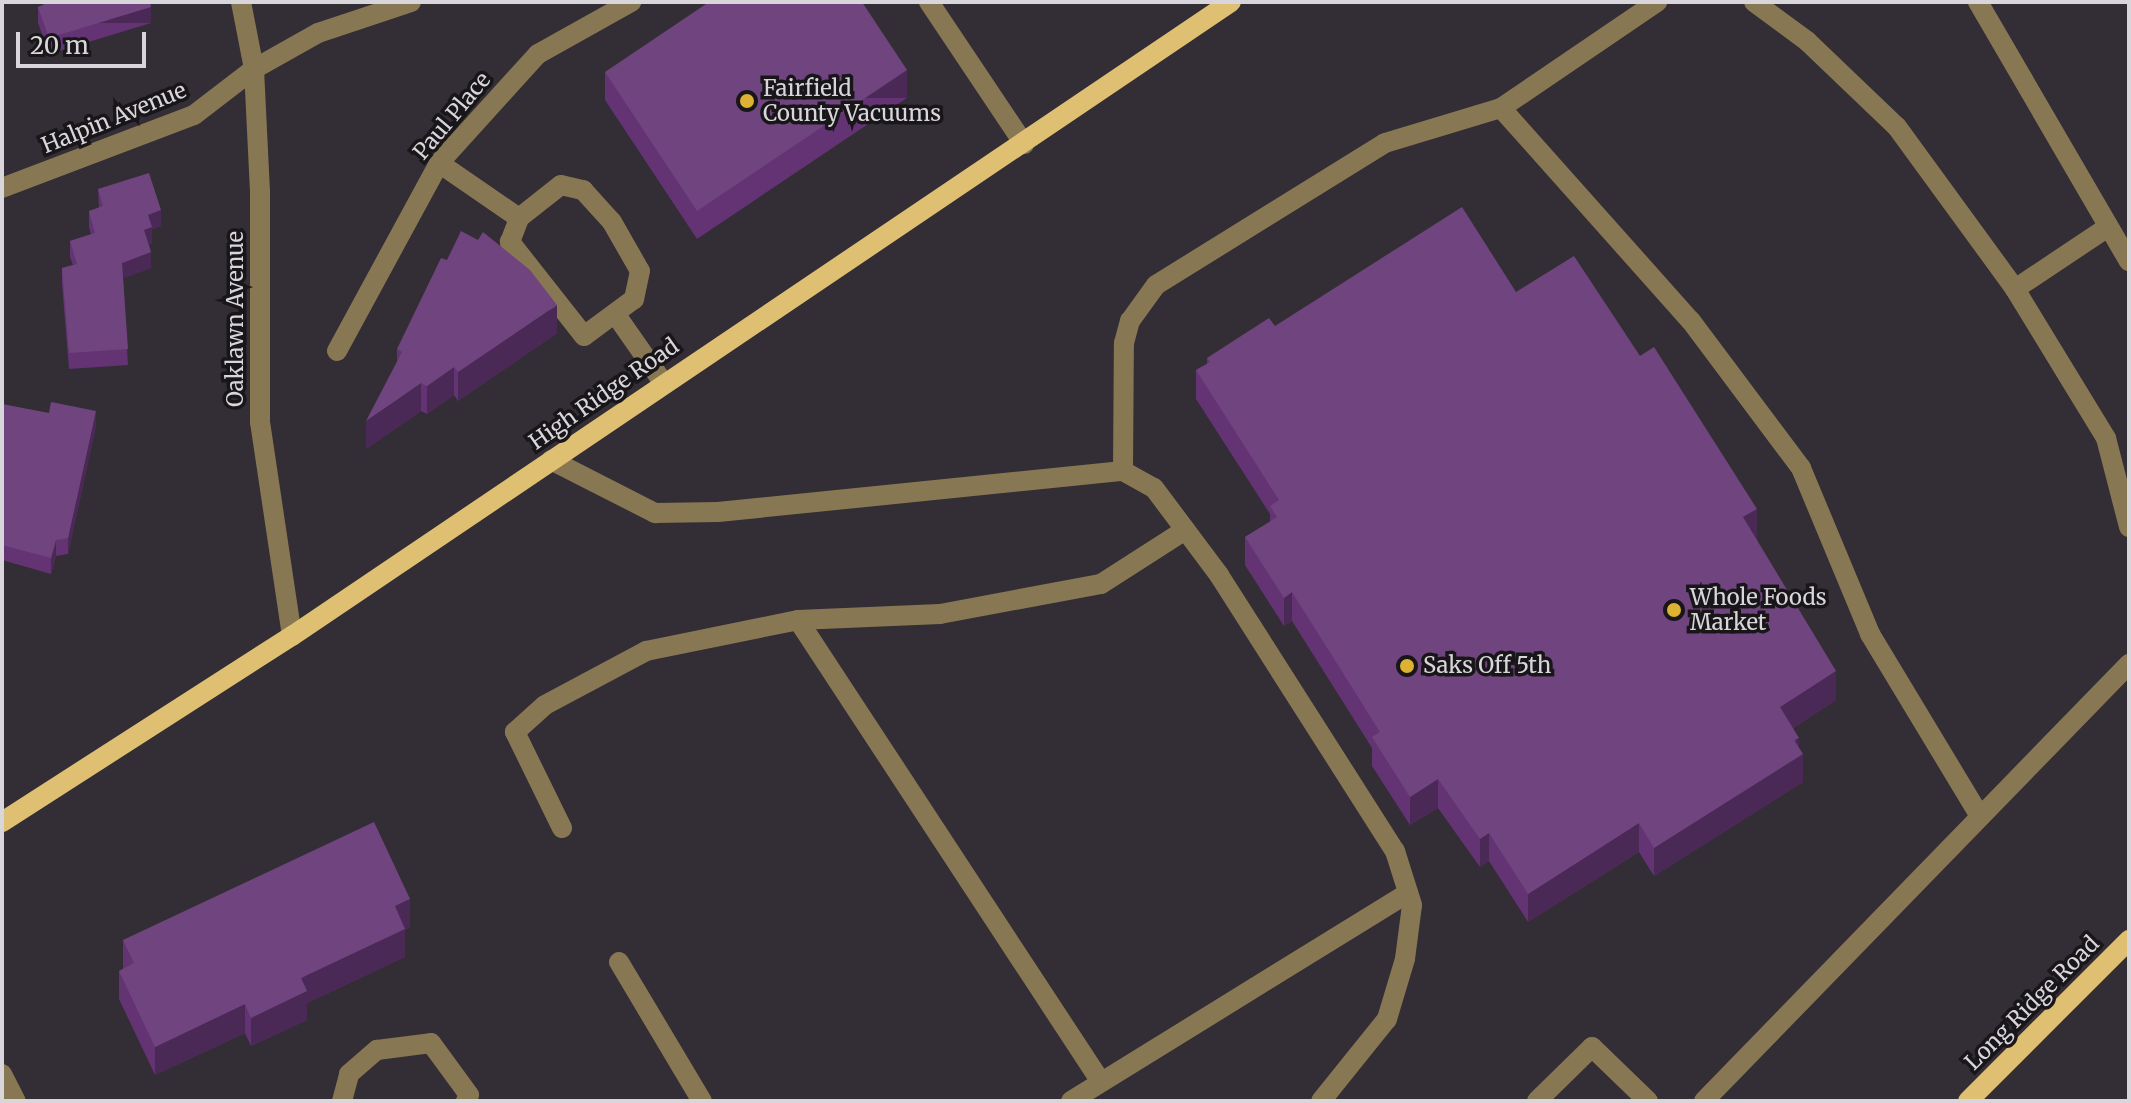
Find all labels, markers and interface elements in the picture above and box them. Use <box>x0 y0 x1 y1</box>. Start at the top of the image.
scale bar <box>20 16 150 66</box>
text: 20 m <box>30 30 89 61</box>
street label: Paul Place <box>408 67 496 165</box>
place label: Fairfield County Vacuums <box>763 75 941 126</box>
street label: Halpin Avenue <box>38 77 190 159</box>
marker: Fairfield County Vacuums <box>738 92 756 110</box>
street label: Oaklawn Avenue <box>223 231 249 407</box>
street label: High Ridge Road <box>524 333 684 455</box>
place label: Whole Foods Market <box>1690 584 1827 636</box>
marker: Whole Foods Market <box>1665 601 1683 619</box>
place label: Saks Off 5th <box>1423 653 1551 679</box>
marker: Saks Off 5th <box>1398 657 1416 675</box>
street label: Long Ridge Road <box>1960 931 2104 1075</box>

